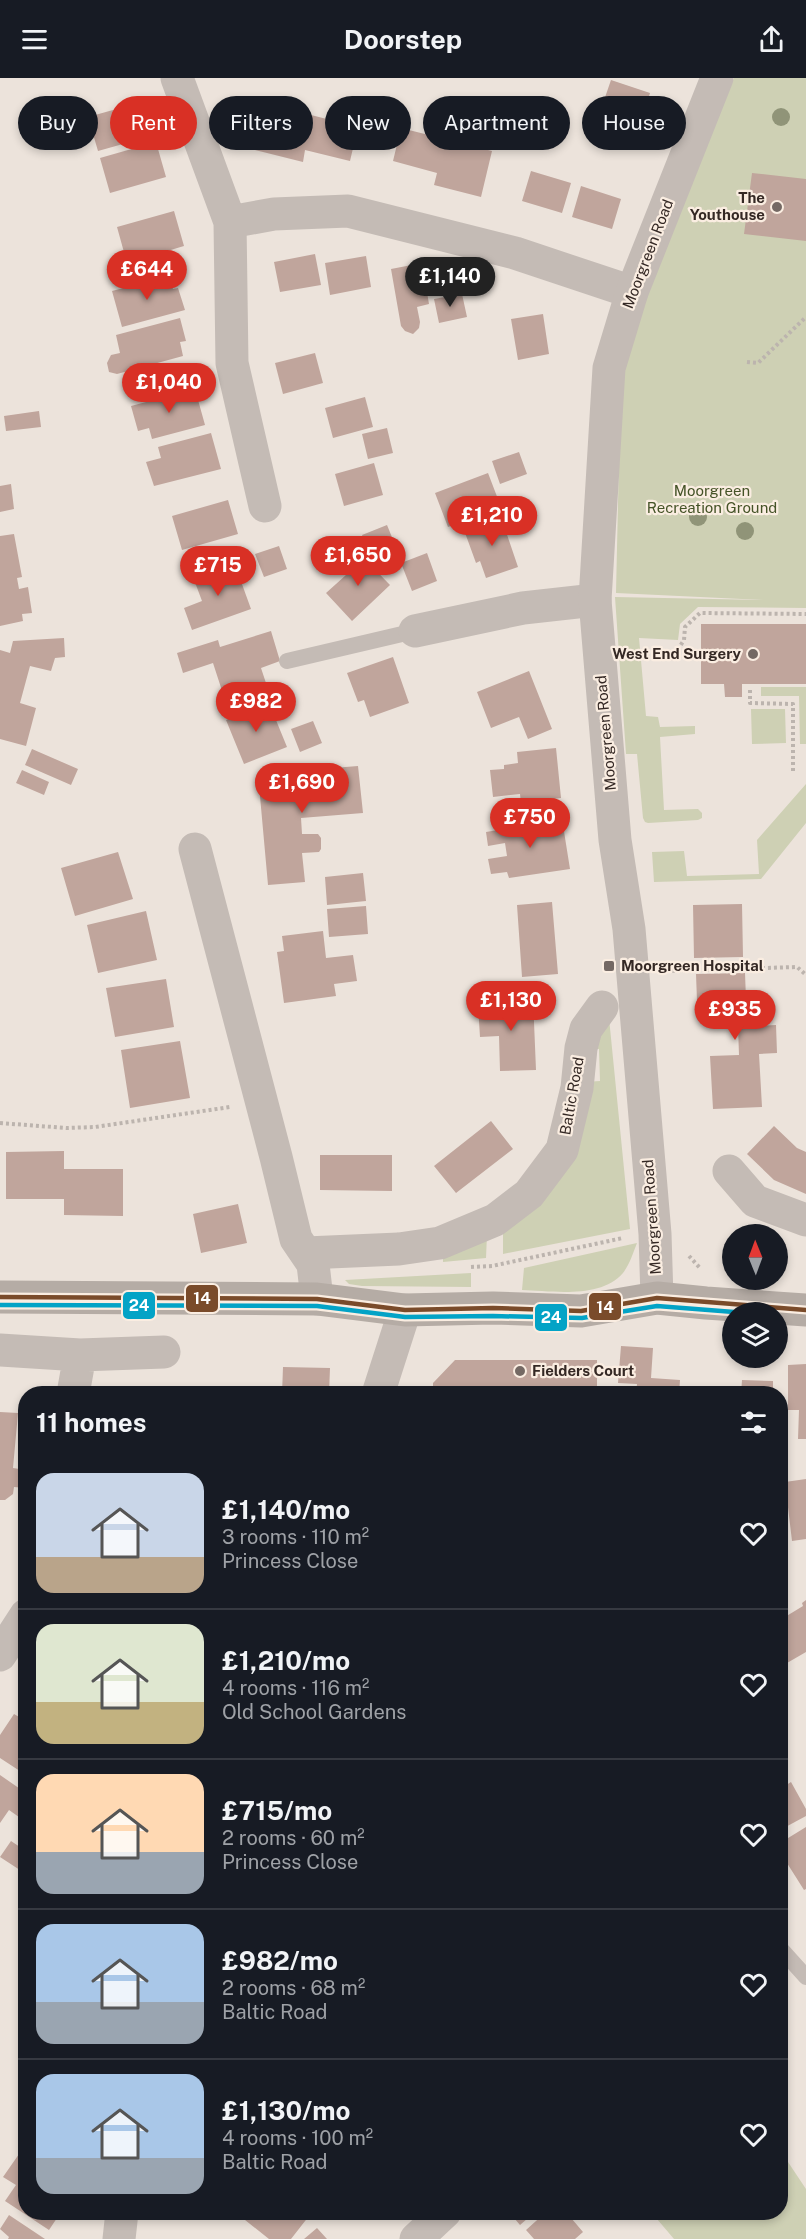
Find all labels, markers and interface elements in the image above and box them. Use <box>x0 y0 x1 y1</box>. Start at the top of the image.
icon: menu <box>18 23 51 56</box>
text: Doorstep <box>344 23 462 55</box>
icon: share <box>755 23 788 56</box>
chip: Buy <box>18 96 98 150</box>
chip: Rent <box>110 96 197 150</box>
chip: Filters <box>209 96 313 150</box>
chip: New <box>325 96 411 150</box>
chip: Apartment <box>423 96 570 150</box>
chip: House <box>582 96 686 150</box>
place label: The Youthouse <box>690 189 765 223</box>
street label: Moorgreen Road <box>619 197 676 311</box>
marker: The Youthouse <box>770 200 784 214</box>
pin: £644 <box>111 250 183 301</box>
text: £644 <box>121 257 173 281</box>
pin: £1,140 <box>401 257 499 308</box>
text: £1,140 <box>419 264 481 288</box>
pin: £1,040 <box>120 363 218 414</box>
text: £1,040 <box>136 370 202 394</box>
park label: Moorgreen Recreation Ground <box>647 482 777 516</box>
pin: £1,210 <box>443 496 541 547</box>
text: £1,210 <box>461 503 523 527</box>
pin: £1,650 <box>309 536 407 587</box>
text: £1,650 <box>325 543 391 567</box>
pin: £715 <box>182 546 254 597</box>
text: £715 <box>194 553 242 577</box>
place label: West End Surgery <box>612 645 742 662</box>
marker: West End Surgery <box>746 647 760 661</box>
street label: Moorgreen Road <box>592 675 619 791</box>
pin: £982 <box>220 682 292 733</box>
text: £982 <box>230 689 282 713</box>
pin: £1,690 <box>253 763 351 814</box>
text: £1,690 <box>269 770 335 794</box>
pin: £750 <box>494 798 566 849</box>
text: £750 <box>504 805 556 829</box>
place label: Moorgreen Hospital <box>621 957 764 974</box>
marker: Moorgreen Hospital <box>602 959 616 973</box>
pin: £1,130 <box>462 981 560 1032</box>
text: £1,130 <box>480 988 542 1012</box>
pin: £935 <box>699 990 771 1041</box>
text: £935 <box>709 997 761 1021</box>
street label: Baltic Road <box>556 1055 587 1136</box>
street label: Moorgreen Road <box>639 1159 664 1275</box>
north arrow <box>722 1224 788 1290</box>
map controls <box>722 1224 788 1368</box>
line badge: 14 <box>185 1284 219 1313</box>
text: 14 <box>193 1289 211 1308</box>
line badge: 24 <box>122 1291 156 1320</box>
line badge: 14 <box>588 1292 622 1321</box>
text: 24 <box>129 1296 150 1315</box>
text: 14 <box>596 1298 614 1317</box>
button: layers <box>722 1302 788 1368</box>
line badge: 24 <box>534 1303 568 1332</box>
text: 24 <box>541 1308 562 1327</box>
place label: Fielders Court <box>532 1362 634 1379</box>
marker: Fielders Court <box>513 1364 527 1378</box>
icon: filters <box>737 1406 770 1439</box>
text: 11 homes <box>36 1407 146 1438</box>
text: £1,140/mo <box>222 1494 350 1525</box>
icon: home <box>84 1497 156 1569</box>
icon: heart <box>737 1517 770 1550</box>
text: 3 rooms · 110 m² <box>222 1525 369 1549</box>
text: Princess Close <box>222 1549 358 1573</box>
text: £1,210/mo <box>222 1645 350 1676</box>
icon: home <box>84 1648 156 1720</box>
icon: heart <box>737 1668 770 1701</box>
text: 4 rooms · 116 m² <box>222 1676 369 1700</box>
text: Old School Gardens <box>222 1700 406 1724</box>
text: £715/mo <box>222 1795 332 1826</box>
icon: home <box>84 1798 156 1870</box>
icon: heart <box>737 1818 770 1851</box>
text: 2 rooms · 60 m² <box>222 1826 365 1850</box>
text: Princess Close <box>222 1850 358 1874</box>
text: £982/mo <box>222 1945 338 1976</box>
icon: home <box>84 1948 156 2020</box>
icon: heart <box>737 1968 770 2001</box>
text: 2 rooms · 68 m² <box>222 1976 365 2000</box>
text: Baltic Road <box>222 2000 327 2024</box>
text: £1,130/mo <box>222 2095 350 2126</box>
icon: home <box>84 2098 156 2170</box>
icon: heart <box>737 2118 770 2151</box>
text: 4 rooms · 100 m² <box>222 2126 373 2150</box>
text: Baltic Road <box>222 2150 327 2174</box>

